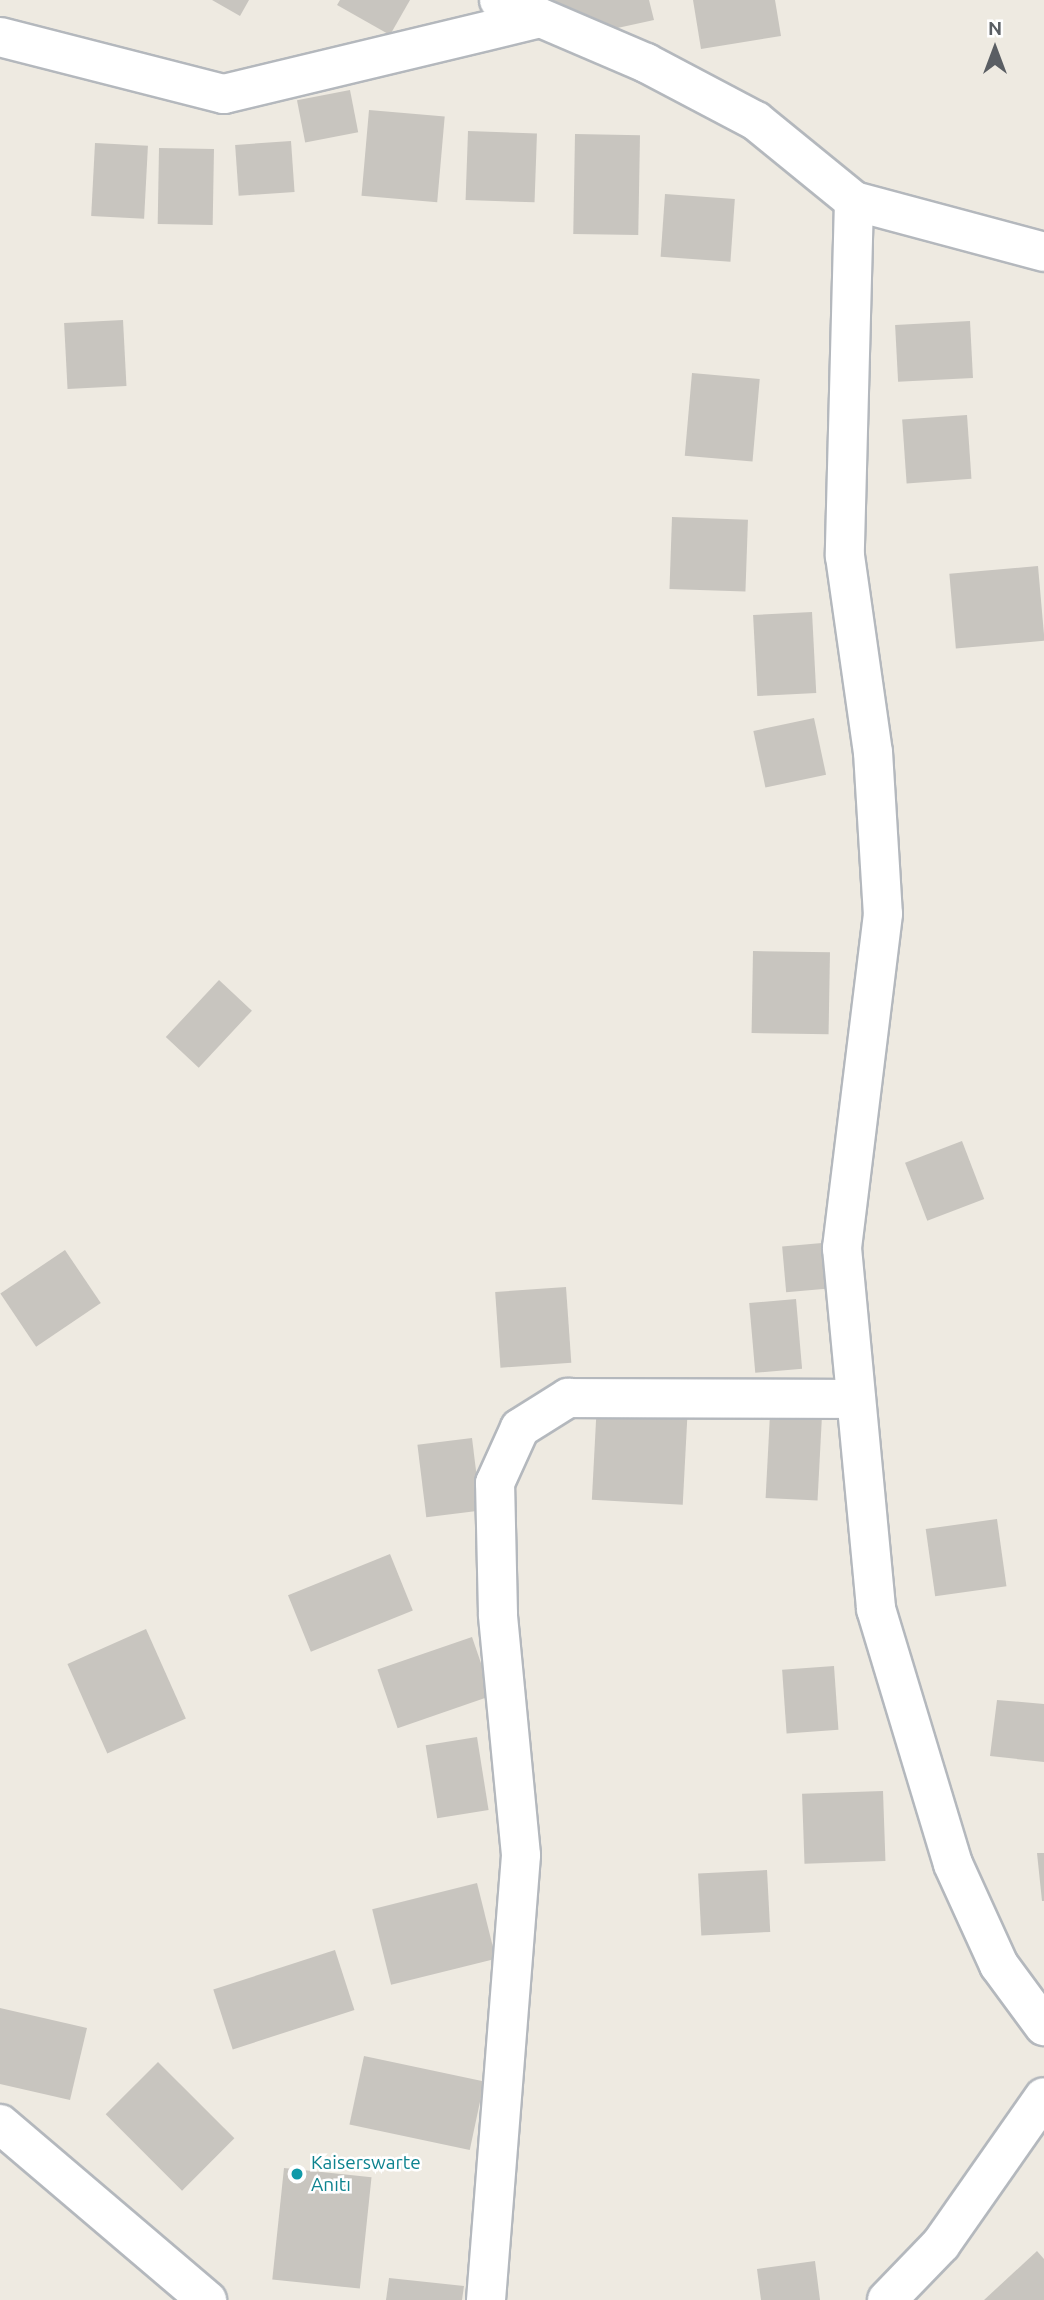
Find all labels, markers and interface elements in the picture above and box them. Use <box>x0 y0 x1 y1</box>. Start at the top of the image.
north arrow <box>960 14 1030 84</box>
text: N <box>988 17 1002 39</box>
place label: Kaiserswarte Anıtı <box>311 2152 421 2196</box>
marker: Kaiserswarte Anıtı <box>289 2166 305 2182</box>

